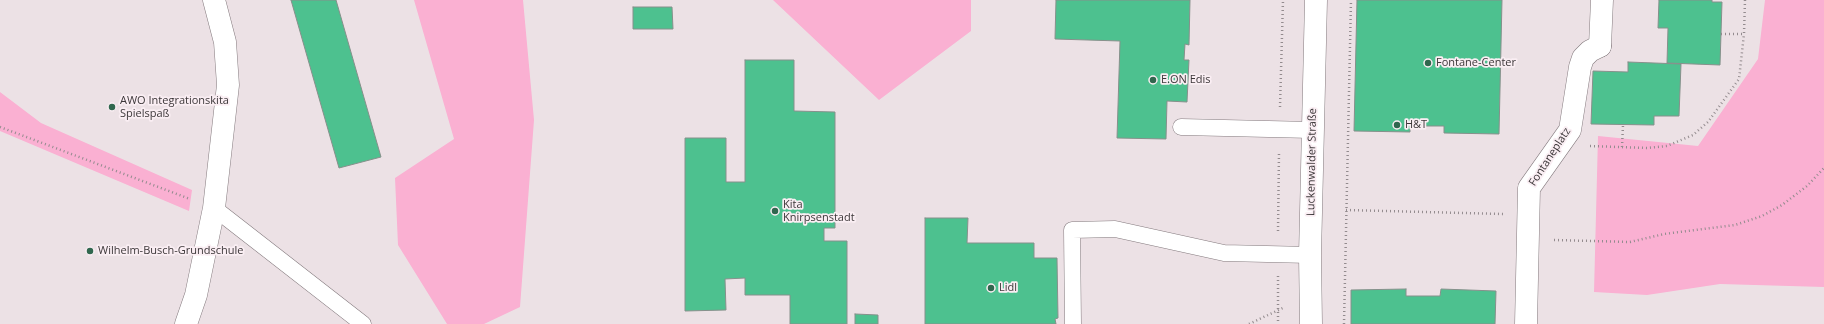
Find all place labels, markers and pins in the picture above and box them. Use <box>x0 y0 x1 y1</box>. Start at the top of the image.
place label: Fontane-Center <box>1436 56 1516 70</box>
marker: Fontane-Center <box>1423 58 1433 68</box>
place label: E.ON Edis <box>1161 73 1211 87</box>
marker: E.ON Edis <box>1148 75 1158 85</box>
place label: AWO Integrationskita Spielspaß <box>120 94 229 120</box>
marker: AWO Integrationskita Spielspaß <box>107 102 117 112</box>
place label: H&T <box>1405 118 1427 132</box>
marker: H&T <box>1392 120 1402 130</box>
place label: Kita Knirpsenstadt <box>783 198 855 224</box>
marker: Kita Knirpsenstadt <box>770 206 780 216</box>
place label: Wilhelm-Busch-Grundschule <box>98 244 243 258</box>
marker: Wilhelm-Busch-Grundschule <box>85 246 95 256</box>
place label: Lidl <box>999 281 1017 295</box>
marker: Lidl <box>986 283 996 293</box>

